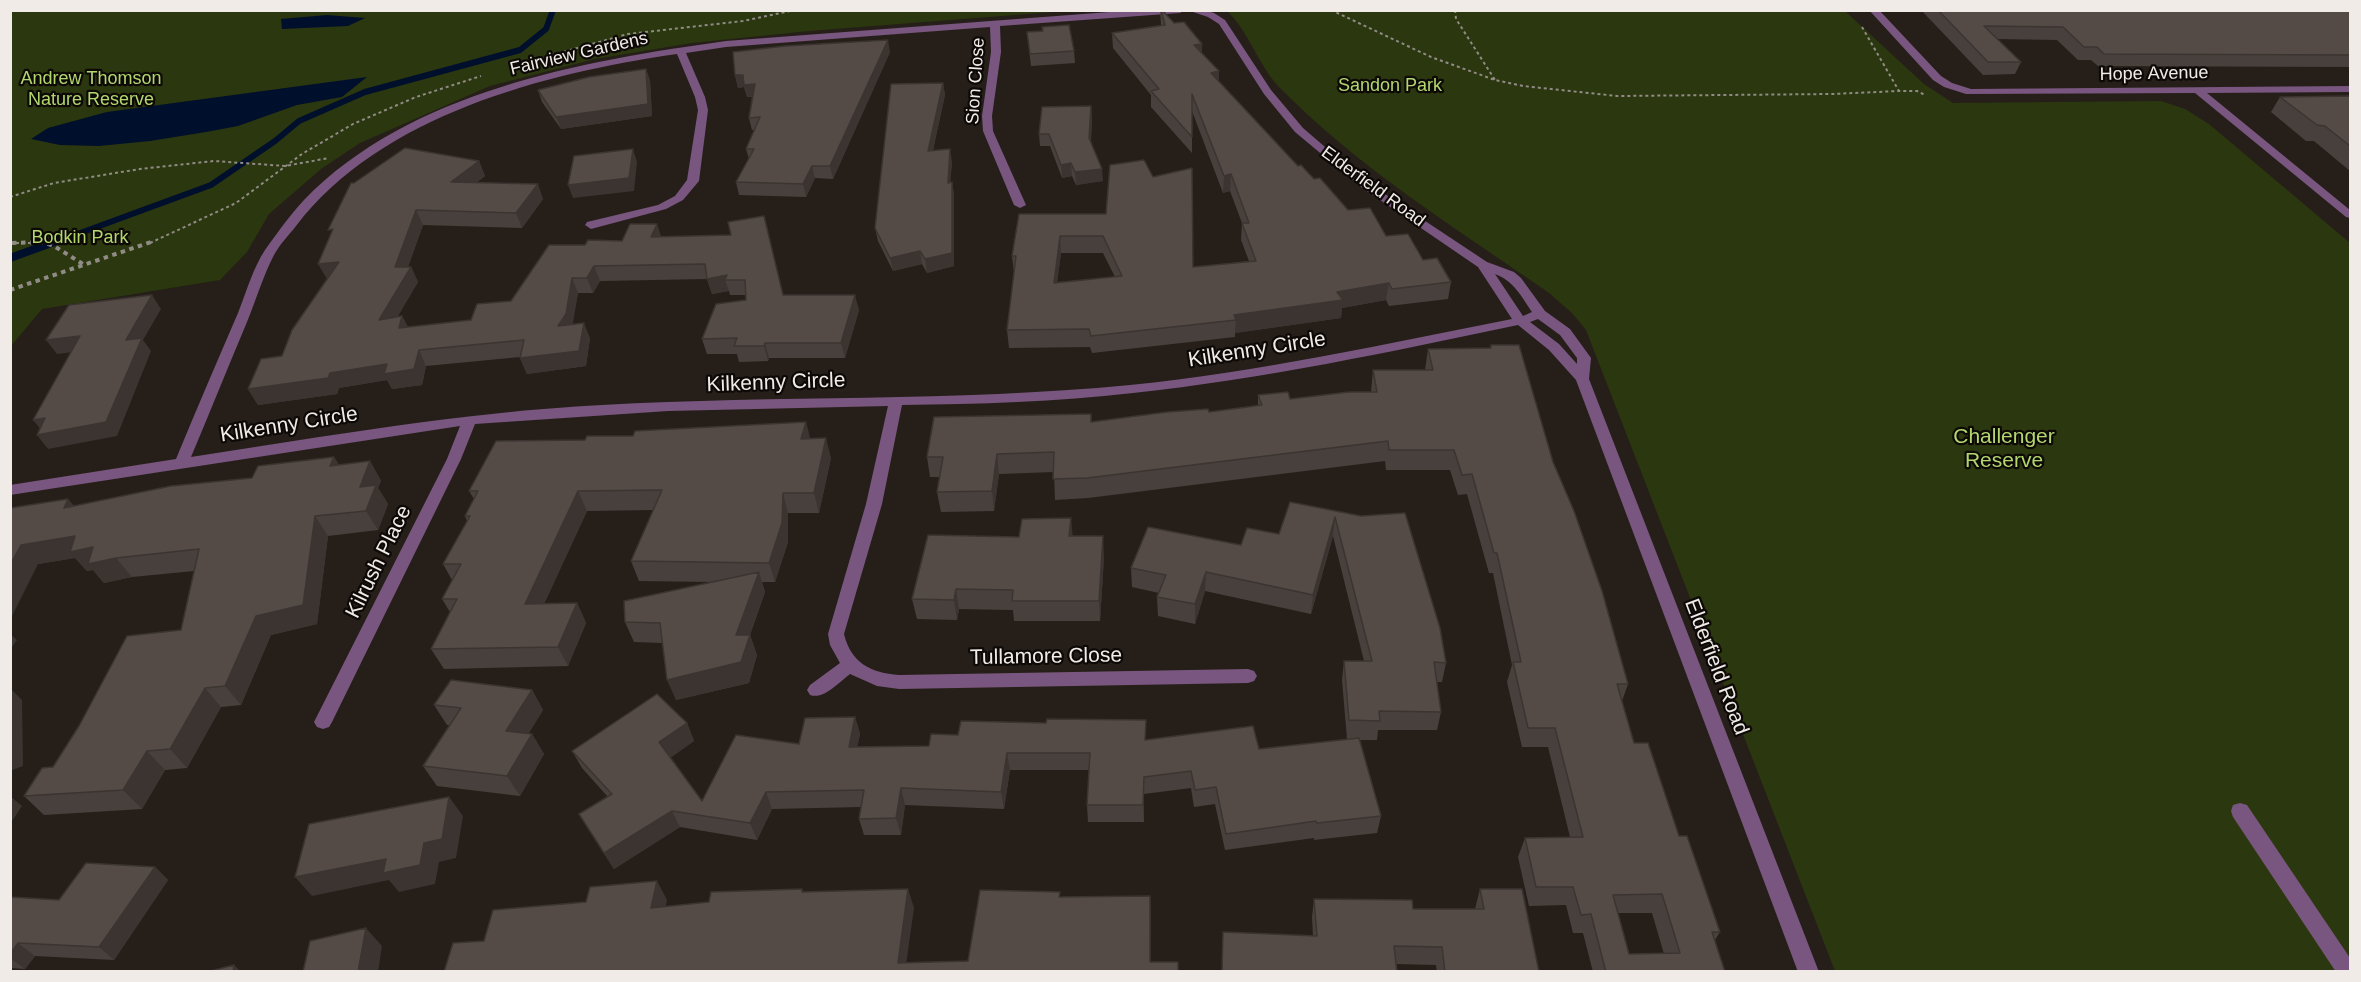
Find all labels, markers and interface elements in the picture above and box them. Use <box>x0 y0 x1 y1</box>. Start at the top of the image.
street label: Fairview Gardens <box>508 28 650 80</box>
street label: Sion Close <box>962 37 990 125</box>
street label: Hope Avenue <box>2099 62 2209 86</box>
park label: Andrew Thomson Nature Reserve <box>20 68 162 110</box>
park label: Sandon Park <box>1338 75 1442 97</box>
street label: Elderfield Road <box>1317 142 1429 232</box>
park label: Bodkin Park <box>31 227 129 249</box>
street label: Kilkenny Circle <box>1186 327 1328 373</box>
street label: Kilkenny Circle <box>706 368 846 398</box>
street label: Kilkenny Circle <box>218 402 360 448</box>
park label: Challenger Reserve <box>1953 424 2055 474</box>
street label: Kilrush Place <box>341 501 417 623</box>
street label: Elderfield Road <box>1679 595 1753 739</box>
street label: Tullamore Close <box>970 643 1122 671</box>

